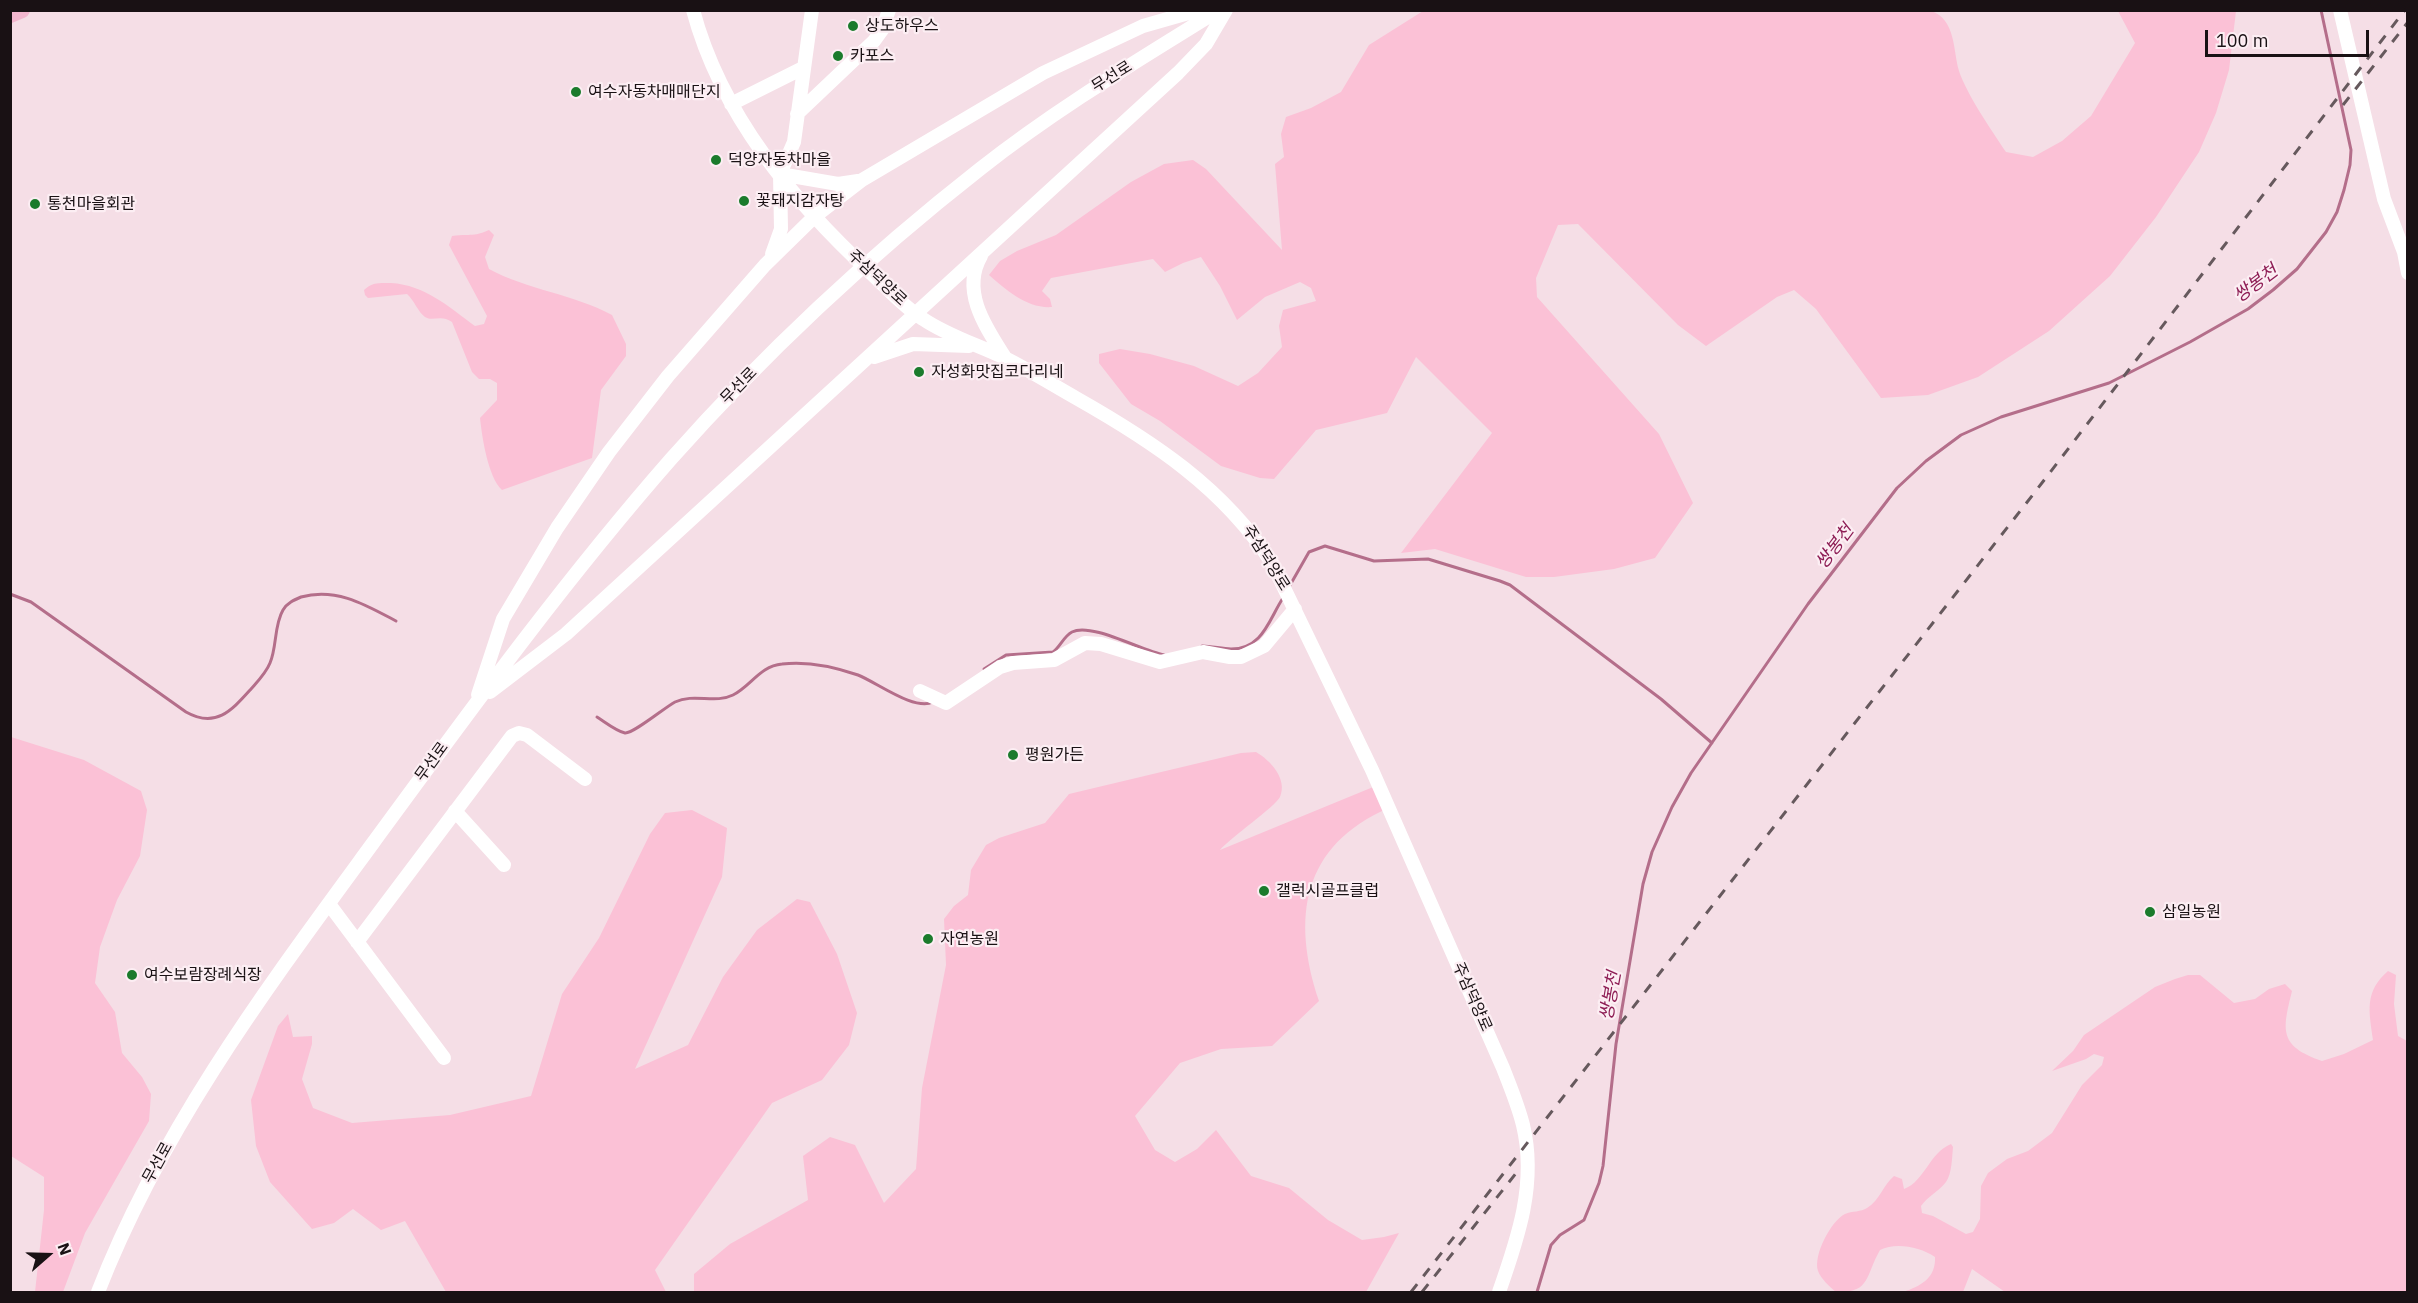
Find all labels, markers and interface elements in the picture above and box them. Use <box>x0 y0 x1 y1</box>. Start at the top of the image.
place label: 상도하우스 <box>865 16 939 36</box>
scale bar <box>2208 18 2372 56</box>
marker: 상도하우스 <box>846 19 860 33</box>
text: 100 m <box>2216 29 2268 52</box>
place label: 카포스 <box>850 46 894 66</box>
marker: 카포스 <box>831 49 845 63</box>
street label: 무선로 <box>1088 57 1136 97</box>
place label: 여수자동차매매단지 <box>588 82 720 102</box>
marker: 여수자동차매매단지 <box>569 85 583 99</box>
place label: 덕양자동차마을 <box>728 150 831 170</box>
marker: 덕양자동차마을 <box>709 153 723 167</box>
place label: 꽃돼지감자탕 <box>756 191 844 211</box>
place label: 통천마을회관 <box>47 194 135 214</box>
marker: 꽃돼지감자탕 <box>737 194 751 208</box>
marker: 통천마을회관 <box>28 197 42 211</box>
street label: 주삼덕양로 <box>844 246 910 310</box>
water label: 쌍봉천 <box>2230 260 2282 308</box>
place label: 자성화맛집코다리네 <box>931 362 1063 382</box>
street label: 무선로 <box>717 363 761 409</box>
marker: 자성화맛집코다리네 <box>912 365 926 379</box>
water label: 쌍봉천 <box>1811 521 1859 573</box>
street label: 주삼덕양로 <box>1238 522 1294 594</box>
street label: 무선로 <box>411 738 453 786</box>
place label: 평원가든 <box>1025 745 1084 765</box>
marker: 평원가든 <box>1006 748 1020 762</box>
place label: 갤럭시골프클럽 <box>1276 881 1379 901</box>
marker: 갤럭시골프클럽 <box>1257 884 1271 898</box>
place label: 삼일농원 <box>2162 902 2221 922</box>
marker: 삼일농원 <box>2143 905 2157 919</box>
place label: 자연농원 <box>940 929 999 949</box>
marker: 자연농원 <box>921 932 935 946</box>
street label: 주삼덕양로 <box>1448 959 1496 1035</box>
place label: 여수보람장례식장 <box>144 965 262 985</box>
marker: 여수보람장례식장 <box>125 968 139 982</box>
water label: 쌍봉천 <box>1596 970 1626 1022</box>
street label: 무선로 <box>139 1139 177 1187</box>
north arrow <box>18 1225 78 1285</box>
text: N <box>54 1240 76 1258</box>

